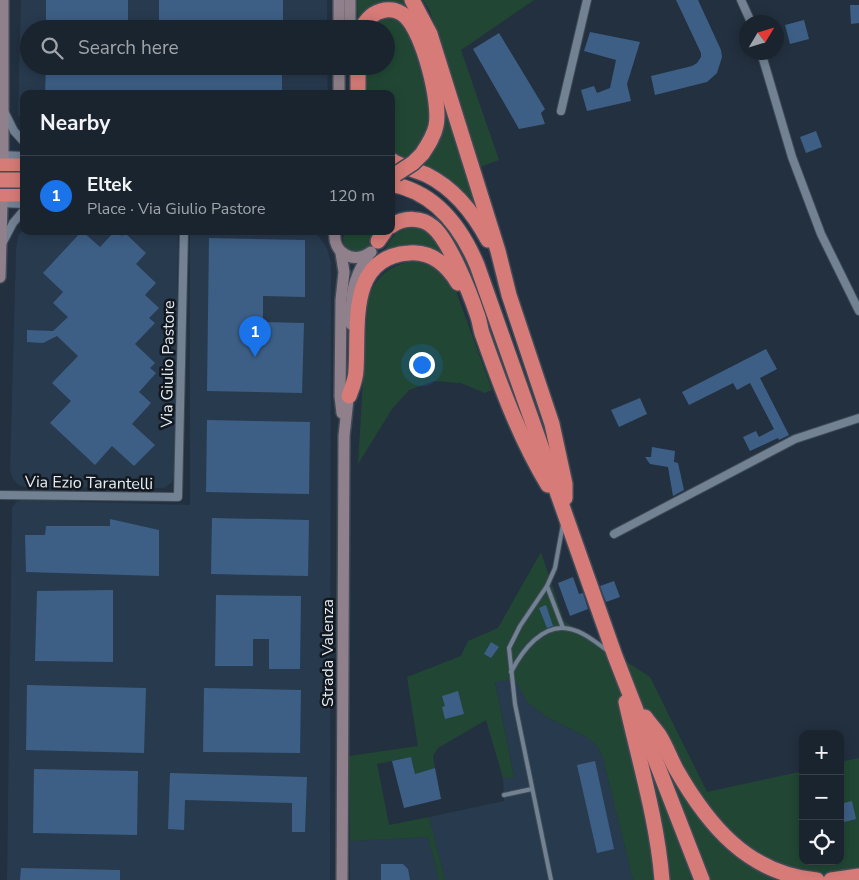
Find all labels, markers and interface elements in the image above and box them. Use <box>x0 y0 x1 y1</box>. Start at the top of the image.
north arrow <box>739 15 784 60</box>
search box <box>20 20 395 75</box>
icon: search <box>38 34 66 62</box>
text: Search here <box>78 35 179 61</box>
text: Nearby <box>40 109 110 137</box>
text: Eltek <box>87 172 132 198</box>
text: 1 <box>51 185 61 207</box>
text: 120 m <box>328 185 375 207</box>
text: Place · Via Giulio Pastore <box>87 198 265 220</box>
street label: Via Giulio Pastore <box>156 300 180 429</box>
pin: 1 <box>239 316 271 357</box>
your location <box>409 352 435 378</box>
street label: Via Ezio Tarantelli <box>24 471 153 495</box>
street label: Strada Valenza <box>317 599 339 707</box>
map controls <box>799 730 844 865</box>
button: + <box>799 730 844 775</box>
button: − <box>799 775 844 820</box>
button: locate <box>799 820 844 865</box>

